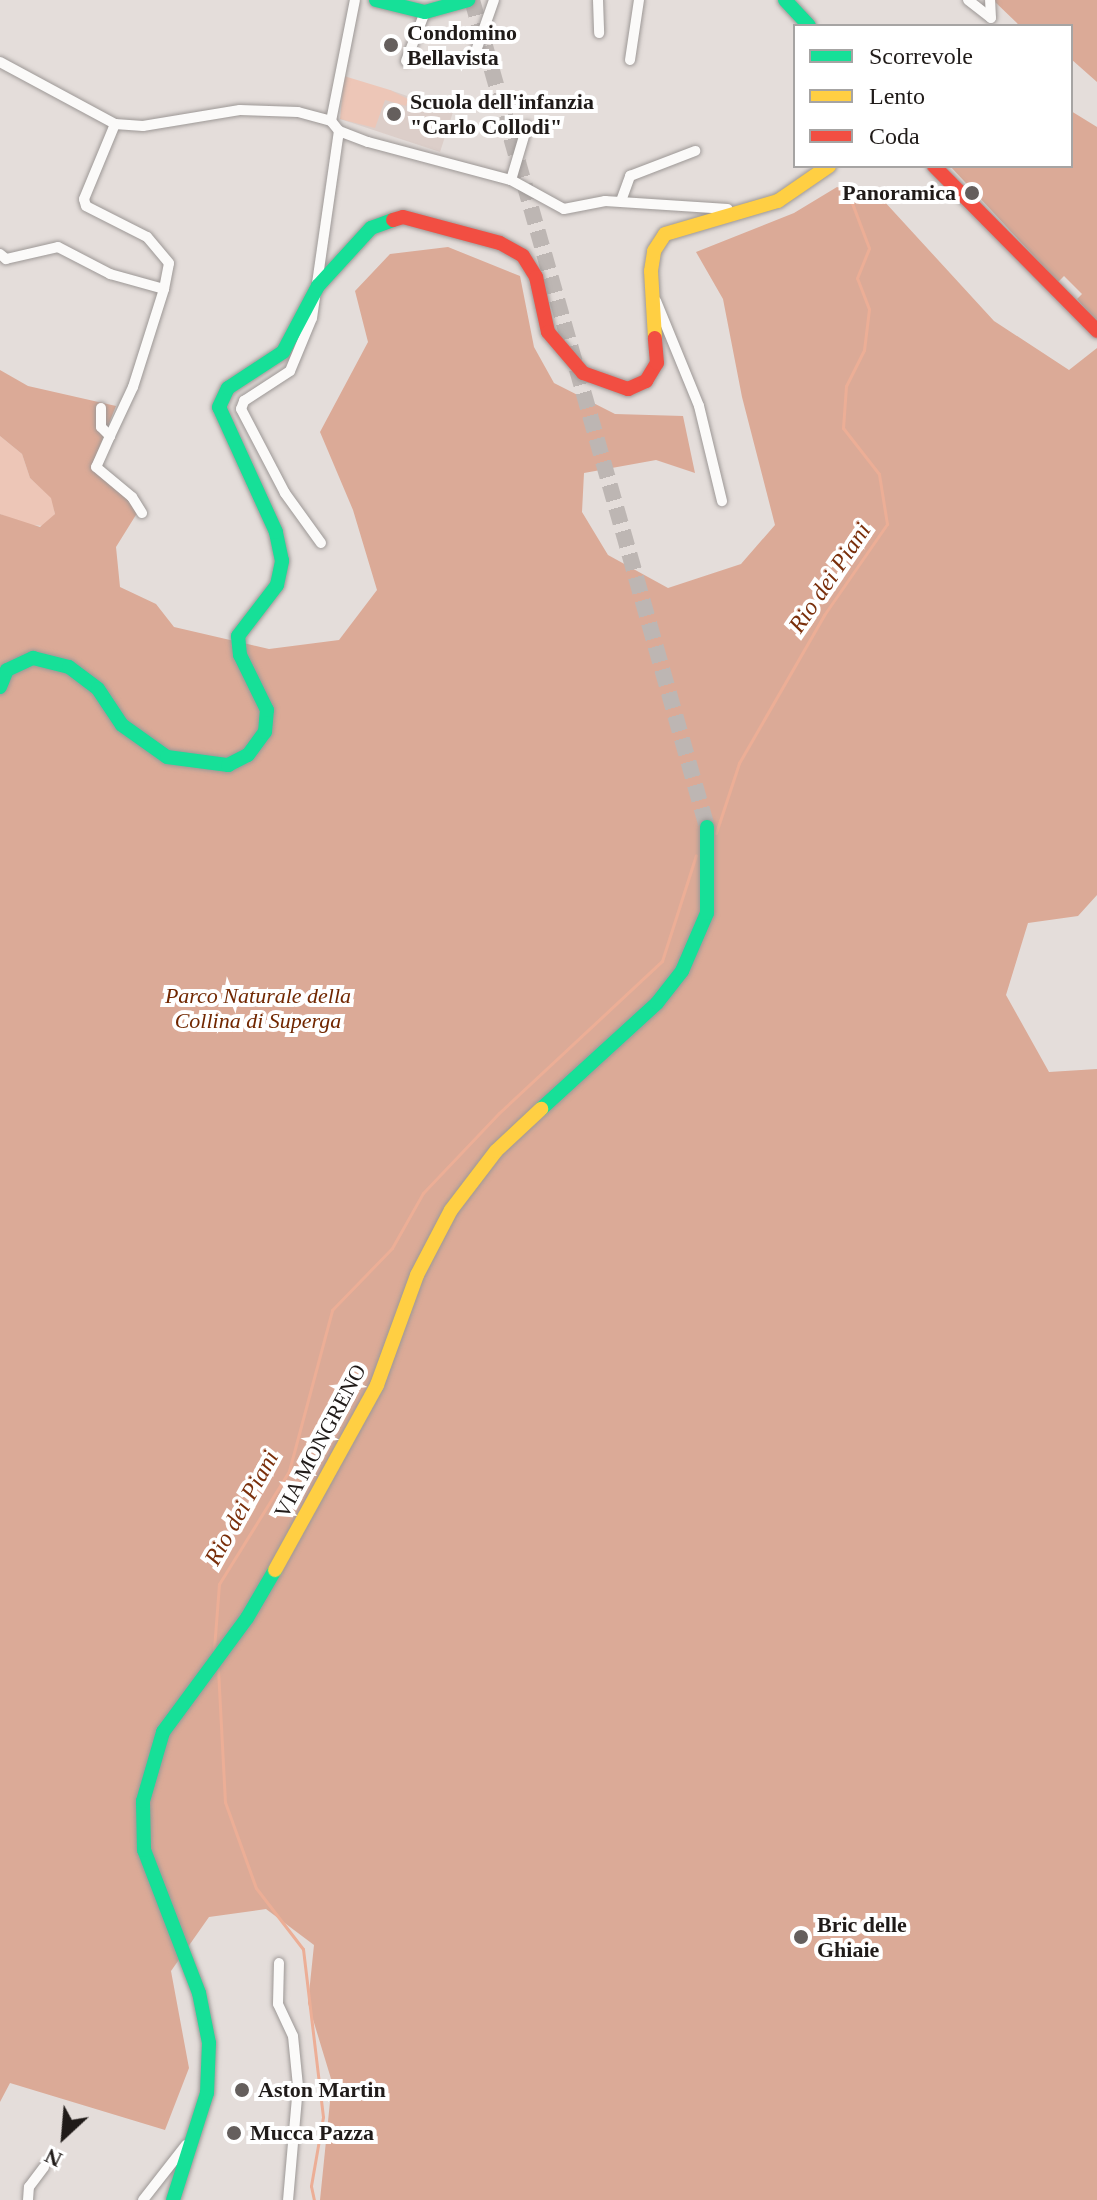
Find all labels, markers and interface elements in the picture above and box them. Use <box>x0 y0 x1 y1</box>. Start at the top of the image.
place label: Condomino Bellavista <box>407 19 517 70</box>
legend <box>793 24 1073 168</box>
marker: Condomino Bellavista <box>382 36 400 54</box>
text: Scorrevole <box>869 43 973 69</box>
text: Lento <box>869 83 925 109</box>
place label: Scuola dell'infanzia "Carlo Collodi" <box>410 88 594 140</box>
marker: Scuola dell'infanzia "Carlo Collodi" <box>385 105 403 123</box>
text: Coda <box>869 123 920 149</box>
place label: Panoramica <box>842 180 956 206</box>
marker: Panoramica <box>963 184 981 202</box>
water label: Rio dei Piani <box>783 517 877 639</box>
park label: Parco Naturale della Collina di Superga <box>165 982 351 1034</box>
street label: VIA MONGRENO <box>268 1359 372 1523</box>
water label: Rio dei Piani <box>199 1446 285 1570</box>
place label: Bric delle Ghiaie <box>817 1911 907 1962</box>
marker: Bric delle Ghiaie <box>792 1928 810 1946</box>
place label: Aston Martin <box>258 2077 386 2103</box>
marker: Aston Martin <box>233 2081 251 2099</box>
north arrow <box>24 2096 104 2176</box>
place label: Mucca Pazza <box>250 2120 374 2146</box>
marker: Mucca Pazza <box>225 2124 243 2142</box>
text: N <box>41 2143 66 2173</box>

